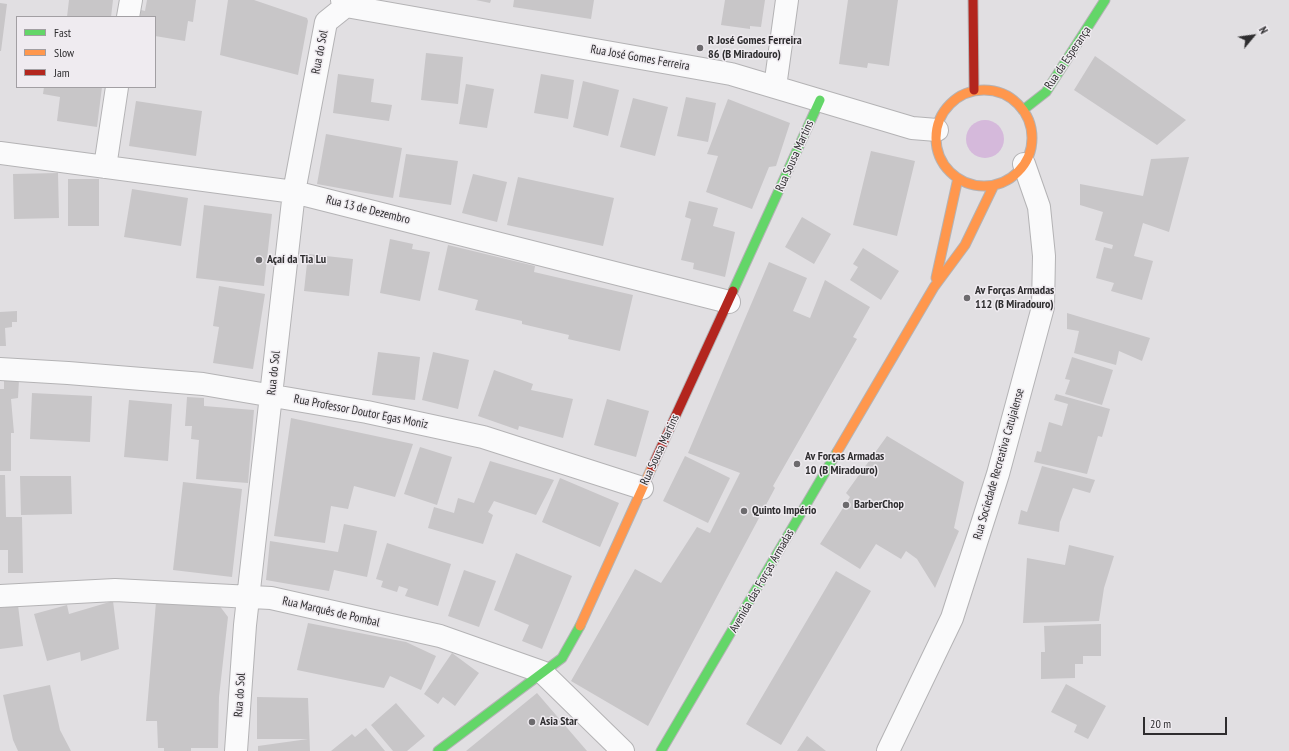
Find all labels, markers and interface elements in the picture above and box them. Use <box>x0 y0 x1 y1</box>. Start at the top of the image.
legend <box>16 16 156 88</box>
north arrow <box>1233 16 1273 56</box>
street label: Rua da Esperança <box>1042 24 1094 92</box>
text: N <box>1256 24 1271 36</box>
text: Fast <box>54 25 71 40</box>
street label: Rua do Sol <box>309 29 331 75</box>
place label: R José Gomes Ferreira 86 (B Miradouro) <box>708 34 802 62</box>
street label: Rua José Gomes Ferreira <box>589 42 691 74</box>
marker: R José Gomes Ferreira 86 (B Miradouro) <box>695 43 705 53</box>
text: Slow <box>54 45 74 60</box>
text: Jam <box>54 65 70 80</box>
street label: Rua Sousa Martins <box>773 118 817 194</box>
street label: Rua 13 de Dezembro <box>324 193 412 227</box>
place label: Açaí da Tia Lu <box>267 253 326 267</box>
marker: Açaí da Tia Lu <box>254 255 264 265</box>
place label: Av Forças Armadas 112 (B Miradouro) <box>975 284 1054 312</box>
marker: Av Forças Armadas 112 (B Miradouro) <box>962 293 972 303</box>
street label: Rua do Sol <box>265 350 283 396</box>
street label: Rua Sociedade Recreativa Catujalense <box>970 387 1028 541</box>
street label: Rua Professor Doutor Egas Moniz <box>293 392 429 432</box>
street label: Rua Sousa Martins <box>637 412 683 488</box>
place label: Av Forças Armadas 10 (B Miradouro) <box>805 450 884 478</box>
marker: Av Forças Armadas 10 (B Miradouro) <box>792 459 802 469</box>
place label: BarberChop <box>854 498 904 512</box>
marker: BarberChop <box>841 500 851 510</box>
place label: Quinto Império <box>752 504 816 518</box>
marker: Quinto Império <box>739 506 749 516</box>
street label: Avenida das Forças Armadas <box>727 527 797 635</box>
street label: Rua Marquês de Pombal <box>281 594 381 630</box>
street label: Rua do Sol <box>231 672 249 718</box>
scale bar <box>1145 709 1229 735</box>
place label: Asia Star <box>540 715 578 729</box>
text: 20 m <box>1150 716 1171 731</box>
marker: Asia Star <box>527 717 537 727</box>

